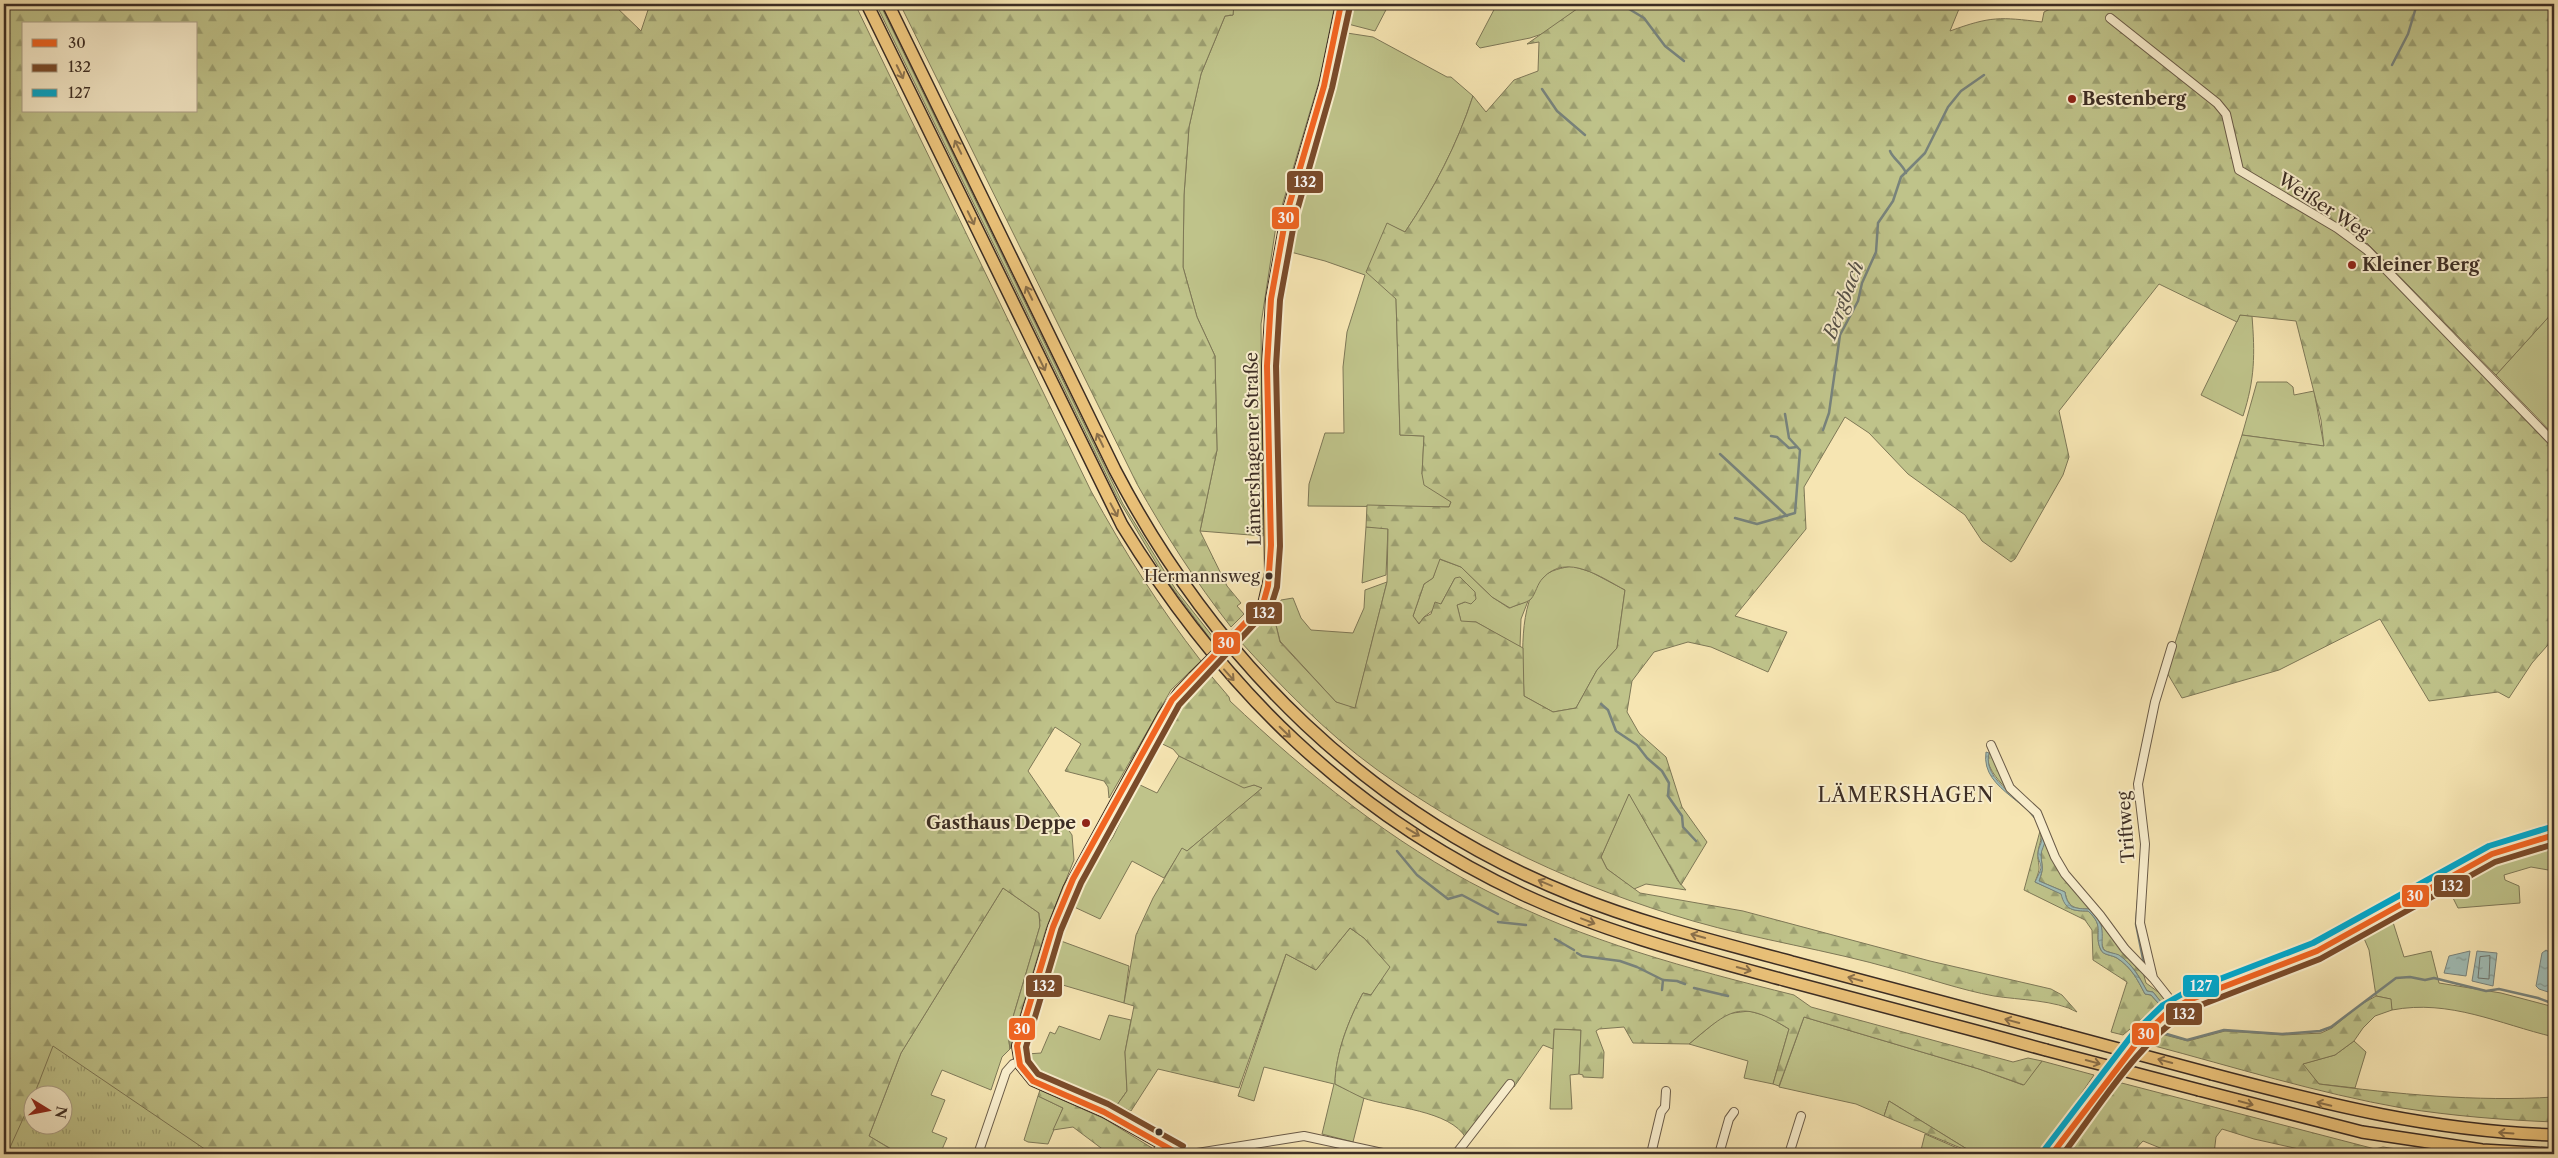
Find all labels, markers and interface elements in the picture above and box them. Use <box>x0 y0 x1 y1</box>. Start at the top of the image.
legend <box>22 22 198 112</box>
text: 30 <box>68 33 86 52</box>
text: 132 <box>68 57 91 76</box>
one-way arrow <box>895 64 905 79</box>
text: 127 <box>68 83 91 102</box>
place label: Bestenberg <box>2082 88 2187 110</box>
marker: Bestenberg <box>2066 93 2078 105</box>
one-way arrow <box>952 140 962 155</box>
street label: Weißer Weg <box>2273 168 2375 244</box>
line badge: 132 <box>1286 170 1324 194</box>
text: 132 <box>1294 173 1316 191</box>
line badge: 30 <box>1271 206 1300 230</box>
text: 30 <box>1278 209 1294 227</box>
one-way arrow <box>966 210 976 225</box>
place label: Kleiner Berg <box>2362 254 2480 276</box>
water label: Bergbach <box>1817 258 1869 344</box>
marker: Kleiner Berg <box>2346 259 2358 271</box>
one-way arrow <box>1024 286 1034 301</box>
street label: Lämershagener Straße <box>1240 352 1266 546</box>
one-way arrow <box>1037 357 1047 372</box>
one-way arrow <box>1095 433 1104 448</box>
one-way arrow <box>1110 502 1119 517</box>
place label: Hermannsweg <box>1144 566 1261 586</box>
marker: Hermannsweg <box>1264 571 1274 581</box>
line badge: 132 <box>1245 601 1283 625</box>
text: 132 <box>1253 604 1275 622</box>
line badge: 30 <box>1212 631 1241 655</box>
text: 30 <box>1218 634 1234 652</box>
one-way arrow <box>1224 668 1235 681</box>
one-way arrow <box>1279 726 1292 738</box>
district label: LÄMERSHAGEN <box>1817 782 1995 807</box>
street label: Triftweg <box>2112 790 2139 864</box>
place label: Gasthaus Deppe <box>926 812 1076 834</box>
marker: Gasthaus Deppe <box>1080 817 1092 829</box>
one-way arrow <box>1405 828 1419 838</box>
line badge: 132 <box>2433 874 2471 898</box>
text: 132 <box>2441 877 2463 895</box>
one-way arrow <box>1538 878 1553 888</box>
line badge: 30 <box>2401 884 2430 908</box>
text: 30 <box>2407 887 2423 905</box>
one-way arrow <box>1580 917 1596 926</box>
one-way arrow <box>1690 931 1706 941</box>
one-way arrow <box>1735 965 1751 974</box>
line badge: 132 <box>1025 974 1063 998</box>
one-way arrow <box>1847 974 1863 983</box>
line badge: 127 <box>2182 974 2220 998</box>
text: 132 <box>1033 977 1055 995</box>
text: 127 <box>2190 977 2213 995</box>
line badge: 132 <box>2165 1002 2203 1026</box>
text: 132 <box>2173 1005 2195 1023</box>
one-way arrow <box>2004 1015 2020 1025</box>
line badge: 30 <box>1008 1017 1036 1041</box>
text: 30 <box>1014 1020 1030 1038</box>
line badge: 30 <box>2131 1022 2160 1046</box>
text: 30 <box>2138 1025 2154 1043</box>
one-way arrow <box>2157 1056 2173 1066</box>
one-way arrow <box>2085 1058 2101 1068</box>
north arrow <box>22 1086 72 1136</box>
one-way arrow <box>2238 1099 2254 1108</box>
one-way arrow <box>2317 1099 2333 1108</box>
text: N <box>51 1105 71 1120</box>
unlabelled marker <box>1154 1127 1164 1137</box>
one-way arrow <box>2498 1128 2514 1137</box>

